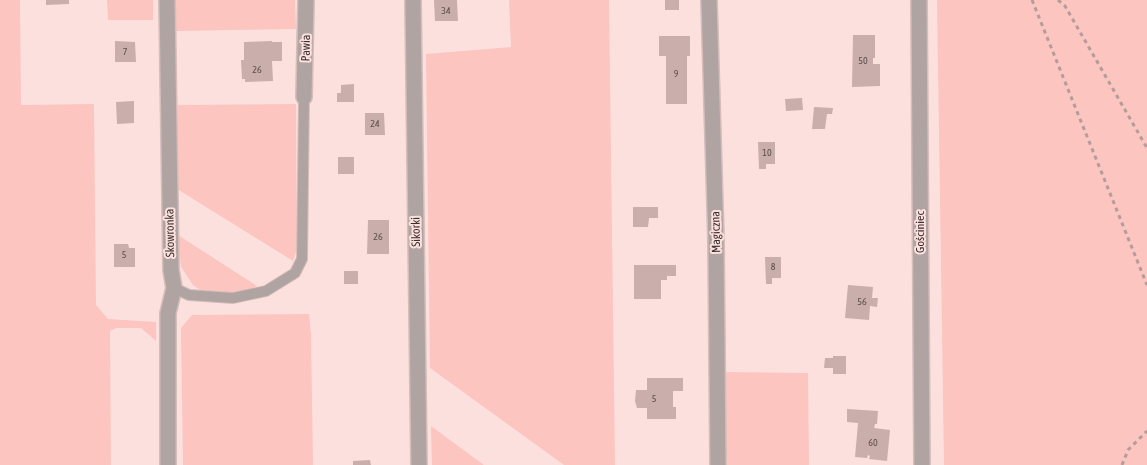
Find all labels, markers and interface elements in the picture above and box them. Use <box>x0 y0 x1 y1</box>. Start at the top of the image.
house number: 34 <box>441 5 451 17</box>
street label: Pawia <box>299 35 313 61</box>
house number: 7 <box>123 46 127 58</box>
house number: 50 <box>858 55 868 67</box>
house number: 26 <box>252 64 262 76</box>
house number: 9 <box>674 68 678 80</box>
house number: 24 <box>370 118 380 130</box>
house number: 10 <box>762 147 772 159</box>
street label: Skowronka <box>162 209 178 257</box>
street label: Magiczna <box>708 211 724 253</box>
street label: Gościniec <box>913 211 927 253</box>
street label: Sikorki <box>409 217 423 247</box>
house number: 26 <box>373 231 383 243</box>
house number: 5 <box>122 249 126 261</box>
house number: 8 <box>771 261 775 273</box>
house number: 56 <box>857 296 867 308</box>
house number: 5 <box>652 393 656 405</box>
house number: 60 <box>868 437 878 449</box>

